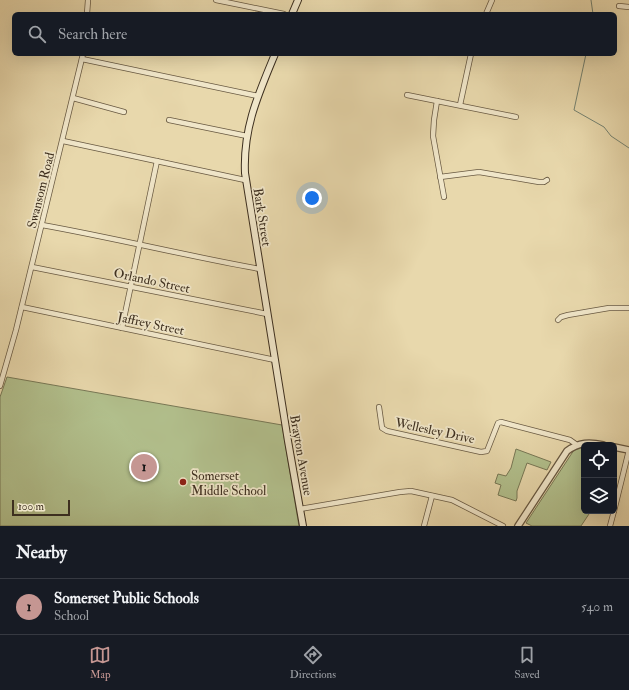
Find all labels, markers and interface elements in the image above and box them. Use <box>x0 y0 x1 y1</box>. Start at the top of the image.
search box <box>12 12 617 56</box>
icon: search <box>26 23 48 45</box>
text: Search here <box>58 25 127 44</box>
street label: Swansom Road <box>24 150 58 230</box>
street label: Bark Street <box>249 187 275 248</box>
your location <box>302 188 322 208</box>
street label: Orlando Street <box>112 265 191 297</box>
street label: Jaffrey Street <box>115 309 186 340</box>
street label: Brayton Avenue <box>285 414 316 498</box>
street label: Wellesley Drive <box>392 415 477 448</box>
map controls <box>581 442 617 514</box>
button: locate <box>581 442 617 478</box>
pin: 1 <box>131 452 157 482</box>
place label: Somerset Middle School <box>191 468 267 499</box>
marker: Somerset Middle School <box>178 477 188 487</box>
button: layers <box>581 478 617 514</box>
scale bar <box>12 498 70 517</box>
text: 100 m <box>18 500 44 513</box>
text: Nearby <box>16 542 67 563</box>
text: Somerset Public Schools <box>54 589 199 608</box>
text: 1 <box>27 599 31 615</box>
text: 540 m <box>581 599 613 615</box>
text: School <box>54 608 89 624</box>
tab: Map <box>89 644 111 681</box>
tab: Directions <box>290 644 336 681</box>
tab: Saved <box>515 644 540 681</box>

